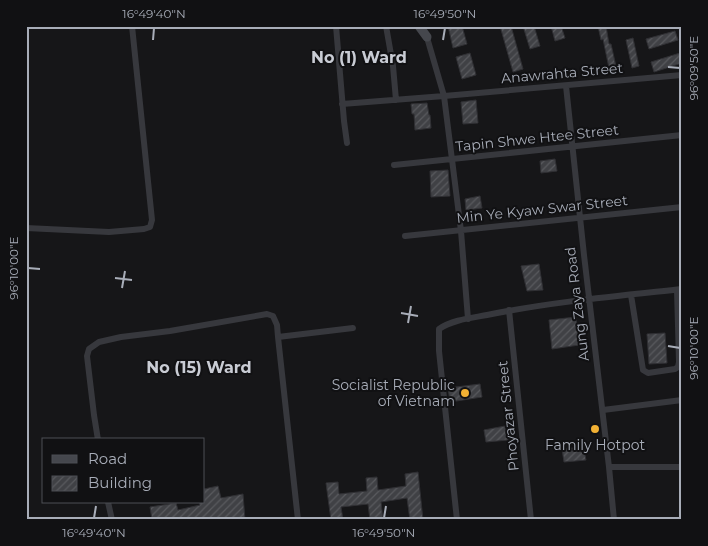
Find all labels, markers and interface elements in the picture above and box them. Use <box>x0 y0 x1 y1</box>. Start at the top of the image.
text: 16°49'40"N <box>122 6 186 21</box>
text: 16°49'50"N <box>414 6 476 21</box>
text: 96°09'50"E <box>686 36 701 100</box>
district label: No (1) Ward <box>311 48 407 67</box>
street label: Anawrahta Street <box>500 59 624 87</box>
street label: Tapin Shwe Htee Street <box>454 120 620 156</box>
street label: Min Ye Kyaw Swar Street <box>455 191 629 227</box>
text: 96°10'00"E <box>6 236 21 300</box>
street label: Aung Zaya Road <box>561 246 593 362</box>
text: 96°10'00"E <box>686 316 701 380</box>
district label: No (15) Ward <box>146 358 252 377</box>
street label: Phoyazar Street <box>493 360 523 472</box>
place label: Socialist Republic of Vietnam <box>332 376 455 410</box>
marker: Socialist Republic of Vietnam <box>459 387 471 399</box>
marker: Family Hotpot <box>589 423 601 435</box>
place label: Family Hotpot <box>545 436 645 454</box>
legend <box>42 438 205 504</box>
text: Road <box>88 449 127 468</box>
text: Building <box>88 473 152 492</box>
text: 16°49'40"N <box>62 525 126 540</box>
text: 16°49'50"N <box>353 525 415 540</box>

